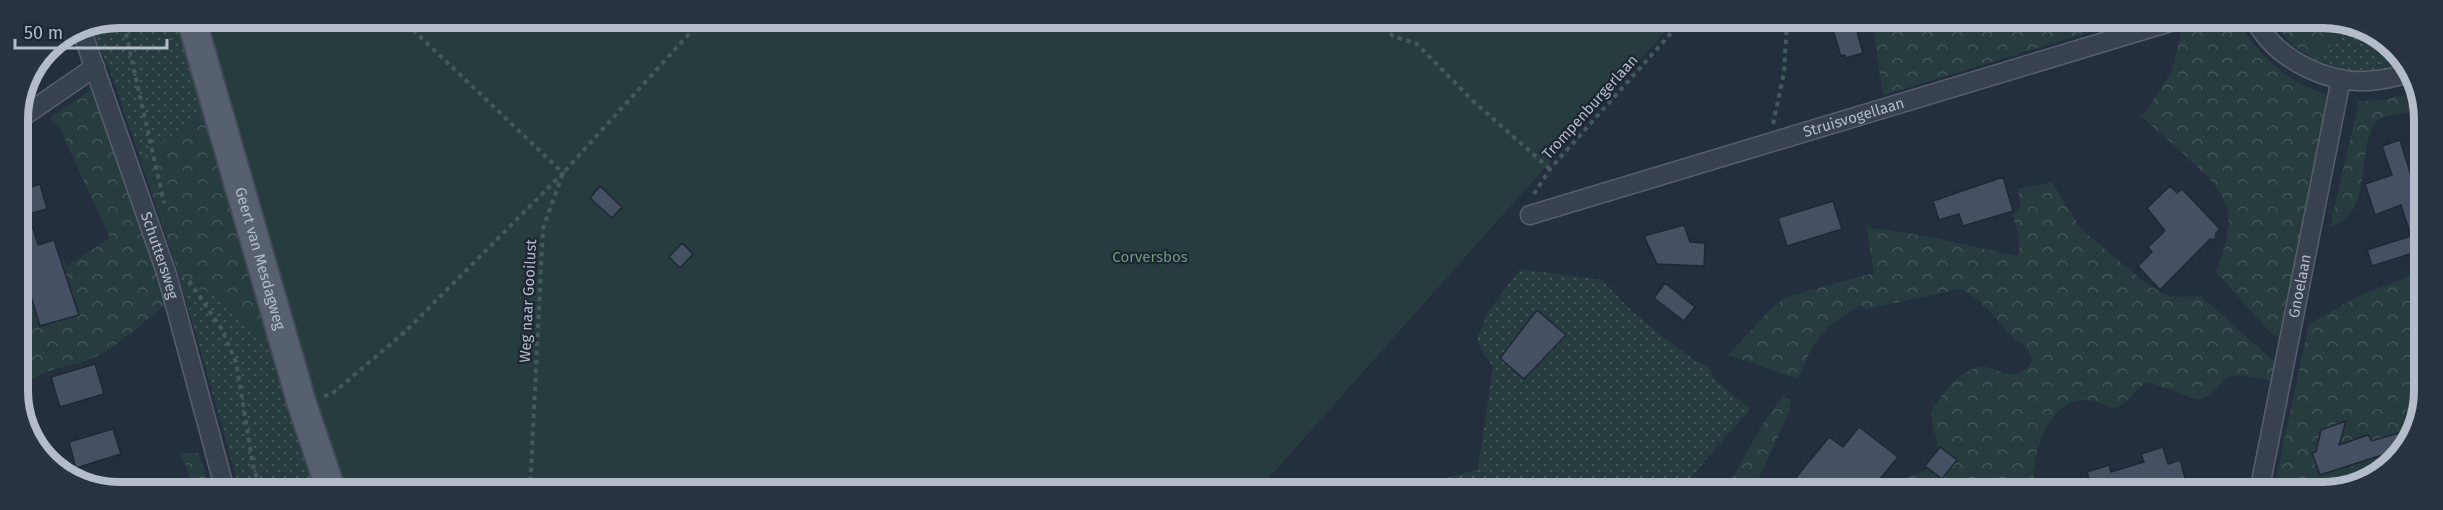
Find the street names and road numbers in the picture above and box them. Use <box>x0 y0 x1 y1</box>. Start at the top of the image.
street label: Trompenburgerlaan <box>1538 51 1642 163</box>
street label: Struisvogellaan <box>1801 94 1906 141</box>
street label: Geert van Mesdagweg <box>231 185 289 332</box>
street label: Schuttersweg <box>137 210 182 301</box>
street label: Weg naar Gooilust <box>516 238 540 363</box>
street label: Gnoelaan <box>2285 253 2315 319</box>

